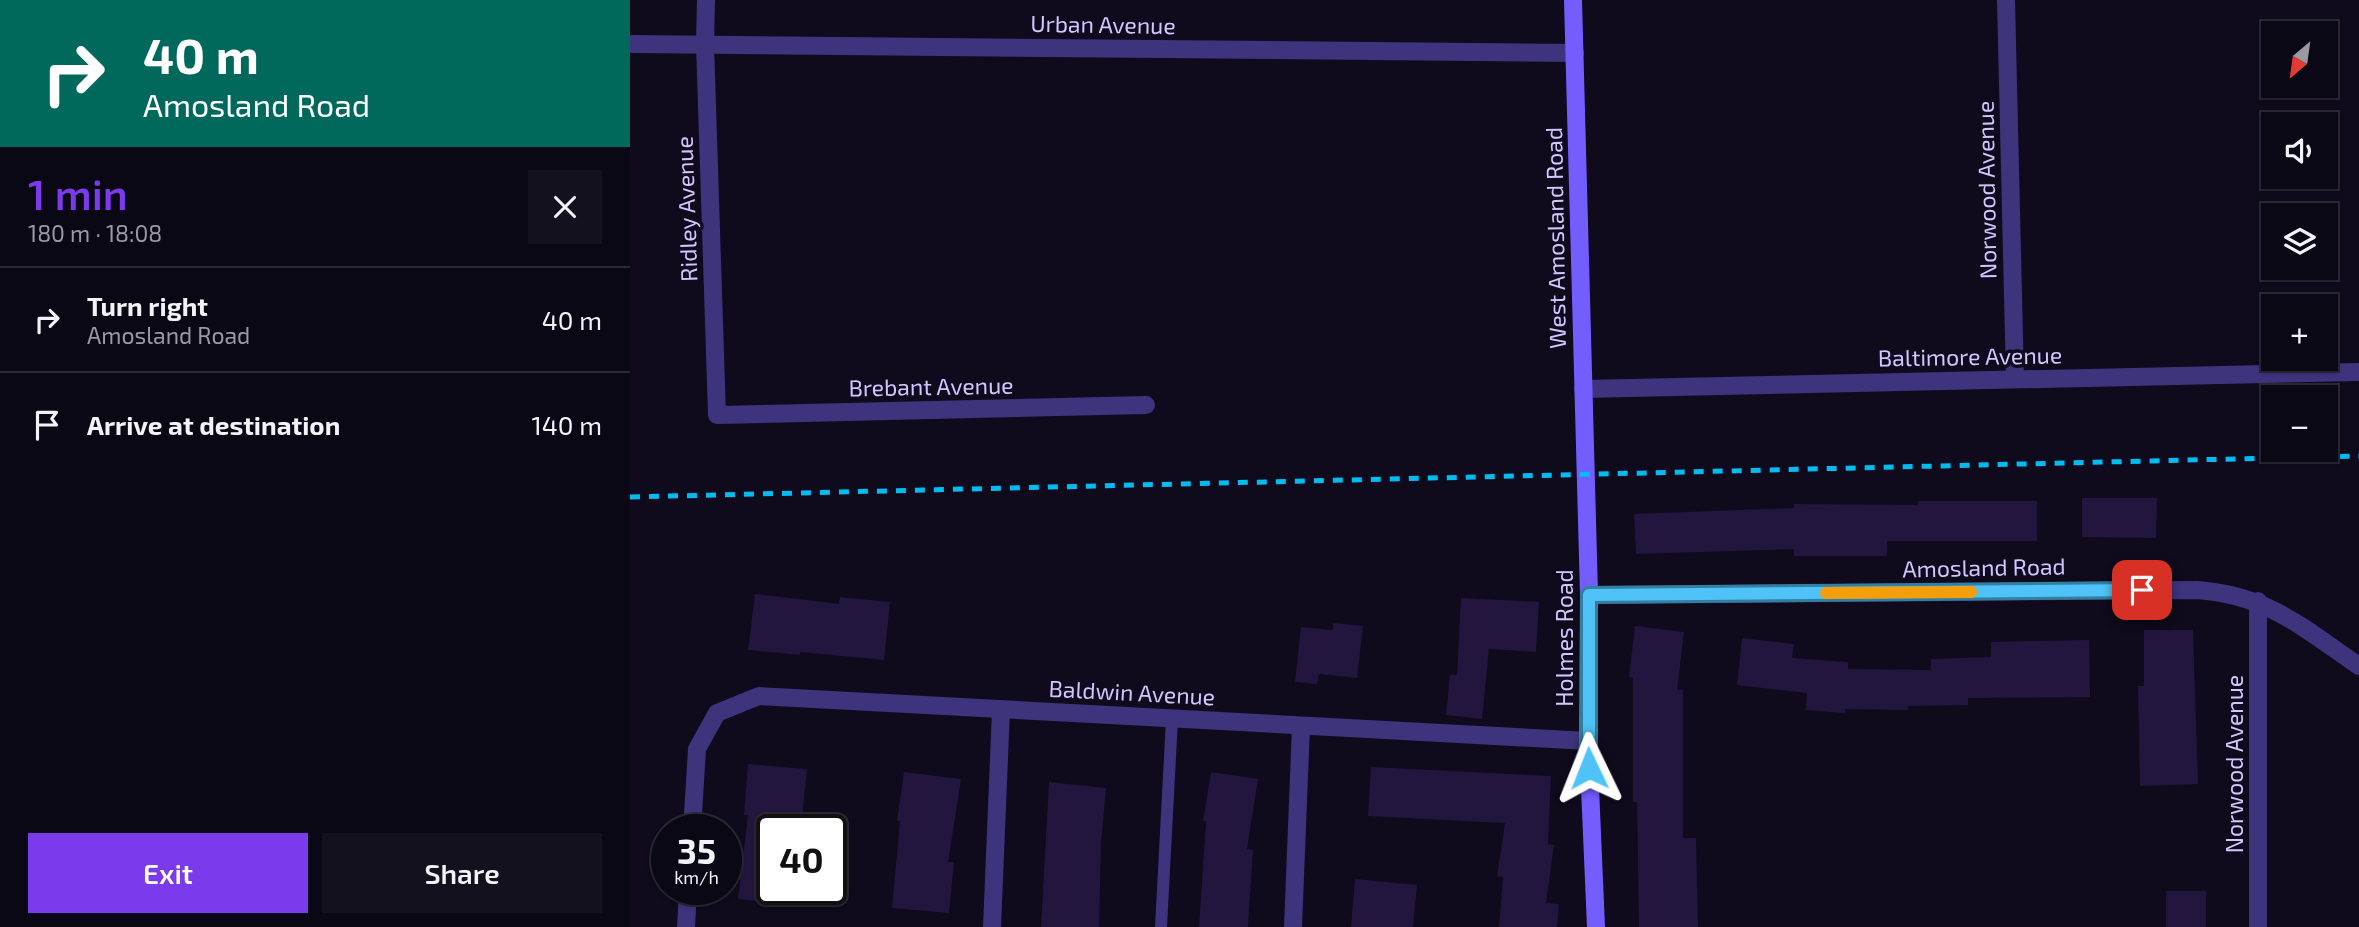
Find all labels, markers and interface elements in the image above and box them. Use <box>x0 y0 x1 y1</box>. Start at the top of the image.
street label: Urban Avenue <box>1030 9 1176 39</box>
north arrow <box>2261 21 2338 98</box>
map controls <box>2261 21 2338 462</box>
text: 40 m <box>143 25 259 84</box>
icon: right <box>28 28 119 119</box>
text: Amosland Road <box>143 85 370 123</box>
street label: Norwood Avenue <box>1970 101 2002 279</box>
button: sound <box>2261 112 2338 189</box>
street label: West Amosland Road <box>1539 127 1571 349</box>
street label: Ridley Avenue <box>669 136 703 282</box>
text: 1 min <box>28 168 128 218</box>
button: close <box>528 170 602 244</box>
button: layers <box>2261 203 2338 280</box>
text: 180 m · 18:08 <box>28 219 162 247</box>
text: Turn right <box>87 290 208 321</box>
button: + <box>2261 294 2338 371</box>
icon: right <box>28 301 66 339</box>
text: 40 m <box>542 304 602 335</box>
text: Amosland Road <box>87 321 250 349</box>
street label: Baltimore Avenue <box>1878 340 2062 372</box>
street label: Brebant Avenue <box>848 371 1014 401</box>
button: − <box>2261 385 2338 462</box>
icon: arrive <box>28 406 66 444</box>
text: Arrive at destination <box>87 409 340 440</box>
text: 140 m <box>531 409 602 440</box>
street label: Amosland Road <box>1902 552 2066 582</box>
pin <box>2112 560 2172 620</box>
street label: Holmes Road <box>1550 569 1578 707</box>
icon: arrive <box>2123 571 2161 609</box>
street label: Baldwin Avenue <box>1048 674 1216 710</box>
street label: Norwood Avenue <box>2220 675 2248 853</box>
position arrow <box>1552 731 1626 805</box>
speed limit sign: 40 <box>756 814 847 905</box>
text: 35 <box>677 829 716 871</box>
button: Exit <box>28 833 308 913</box>
button: Share <box>322 833 602 913</box>
text: km/h <box>674 866 719 888</box>

